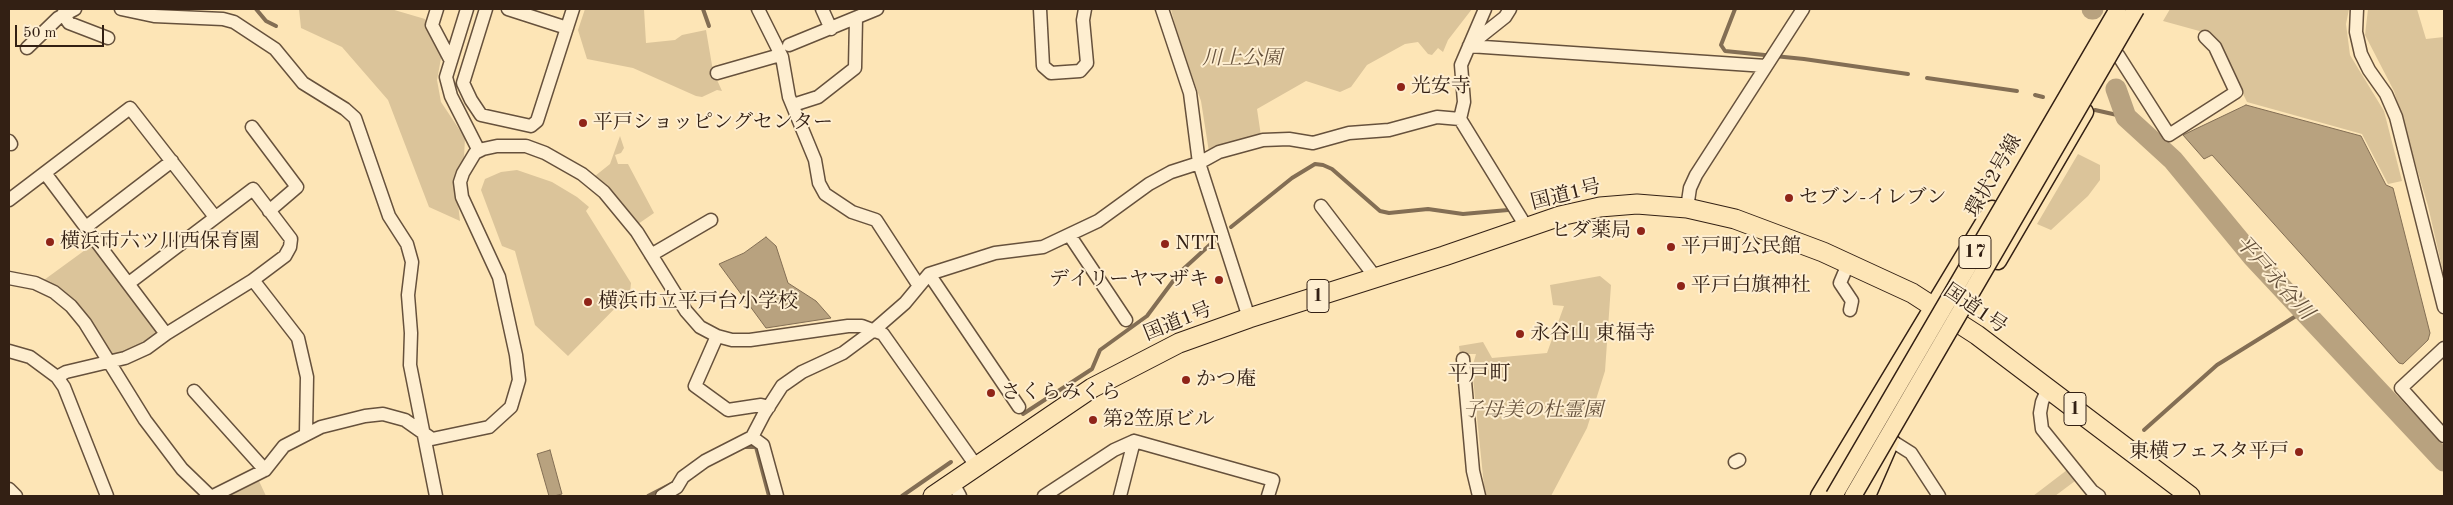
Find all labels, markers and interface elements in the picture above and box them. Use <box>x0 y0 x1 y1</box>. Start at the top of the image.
scale bar <box>18 15 106 47</box>
text: 50 m <box>23 26 57 41</box>
park label: 川上公園 <box>1202 47 1282 71</box>
place label: 光安寺 <box>1411 75 1471 99</box>
marker: 光安寺 <box>1395 81 1407 93</box>
place label: 平戸ショッピングセンター <box>593 111 833 135</box>
marker: 平戸ショッピングセンター <box>577 117 589 129</box>
street label: 環状2号線 <box>1961 130 2027 222</box>
street label: 国道1号 <box>1528 175 1604 215</box>
place label: セブン-イレブン <box>1799 186 1946 210</box>
marker: セブン-イレブン <box>1783 192 1795 204</box>
place label: ヒダ薬局 <box>1551 219 1631 243</box>
marker: ヒダ薬局 <box>1635 225 1647 237</box>
place label: 横浜市六ツ川西保育園 <box>60 230 260 254</box>
water label: 平戸永谷川 <box>2230 231 2318 325</box>
place label: NTT <box>1175 232 1219 256</box>
place label: 平戸町公民館 <box>1681 235 1801 259</box>
marker: 横浜市六ツ川西保育園 <box>44 236 56 248</box>
road number: 17 <box>1959 236 1991 268</box>
marker: NTT <box>1159 238 1171 250</box>
marker: 平戸町公民館 <box>1665 241 1677 253</box>
place label: デイリーヤマザキ <box>1049 268 1209 292</box>
marker: デイリーヤマザキ <box>1213 274 1225 286</box>
place label: 平戸白旗神社 <box>1691 274 1811 298</box>
street label: 国道1号 <box>1939 279 2011 339</box>
road number: 1 <box>1307 280 1329 312</box>
marker: 平戸白旗神社 <box>1675 280 1687 292</box>
place label: 横浜市立平戸台小学校 <box>598 290 798 314</box>
marker: 横浜市立平戸台小学校 <box>582 296 594 308</box>
street label: 国道1号 <box>1140 297 1216 347</box>
place label: 永谷山 東福寺 <box>1530 322 1656 346</box>
marker: 永谷山 東福寺 <box>1514 328 1526 340</box>
district label: 平戸町 <box>1448 361 1510 387</box>
place label: かつ庵 <box>1196 368 1256 392</box>
marker: かつ庵 <box>1180 374 1192 386</box>
place label: さくらみくら <box>1001 381 1121 405</box>
marker: さくらみくら <box>985 387 997 399</box>
road number: 1 <box>2064 392 2086 426</box>
park label: 子母美の杜霊園 <box>1463 399 1603 423</box>
place label: 第2笠原ビル <box>1103 408 1215 432</box>
marker: 第2笠原ビル <box>1087 414 1099 426</box>
place label: 東横フェスタ平戸 <box>2129 440 2289 464</box>
marker: 東横フェスタ平戸 <box>2293 446 2305 458</box>

